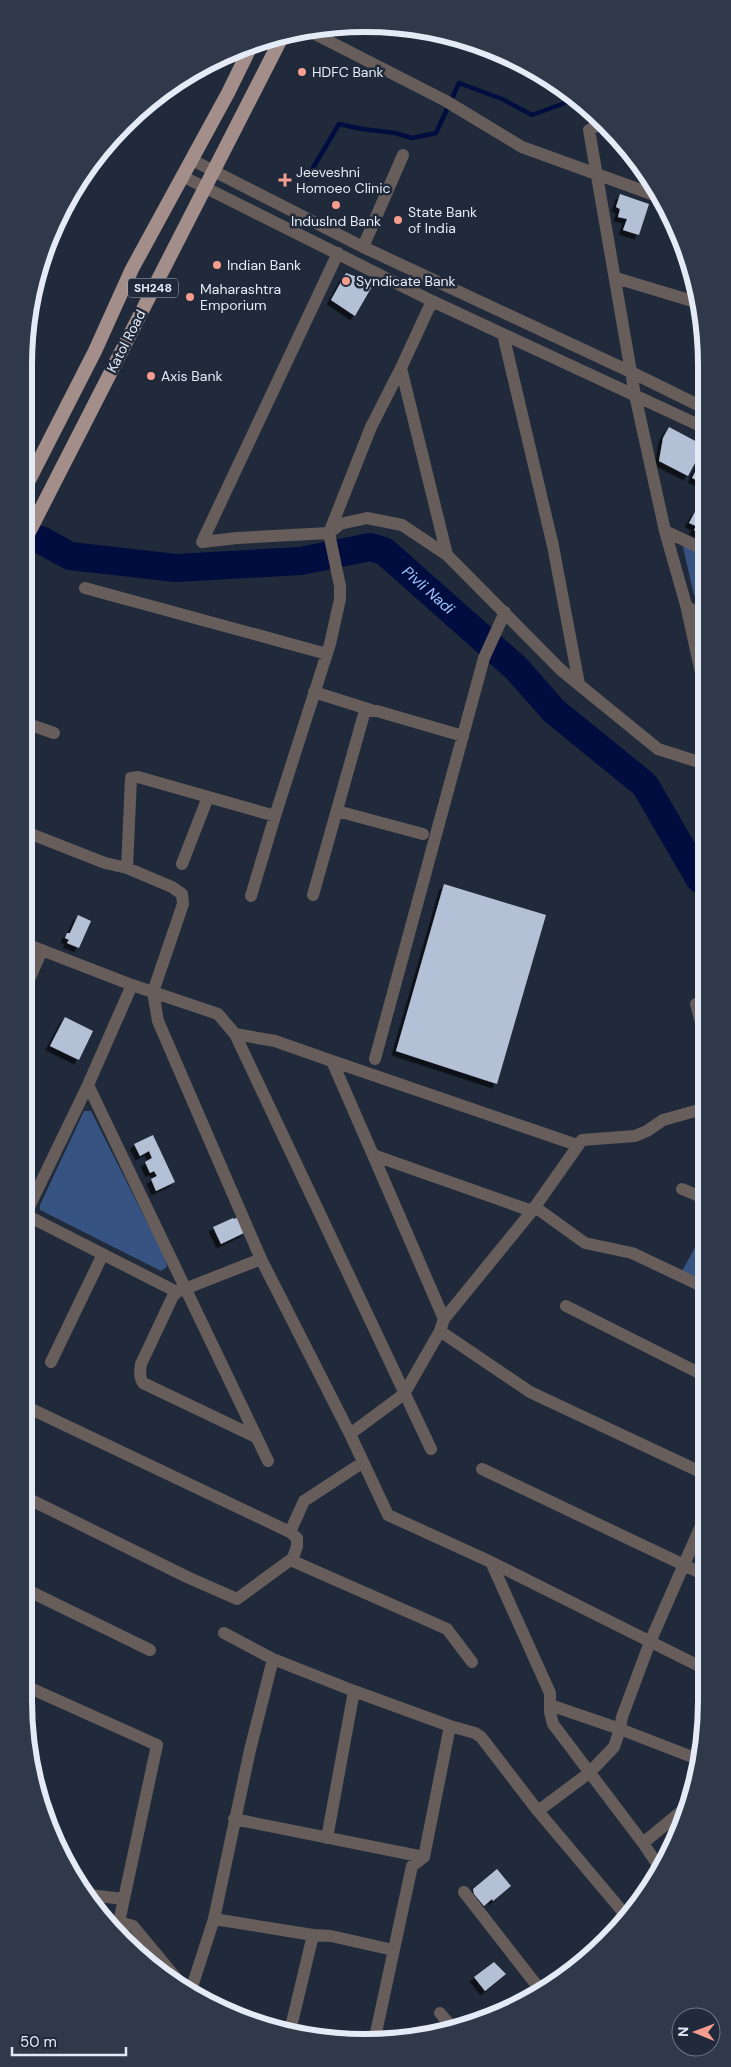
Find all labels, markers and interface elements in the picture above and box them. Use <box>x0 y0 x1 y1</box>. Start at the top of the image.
place label: HDFC Bank <box>312 63 384 81</box>
marker: HDFC Bank <box>296 66 308 78</box>
place label: Jeeveshni Homoeo Clinic <box>296 163 391 197</box>
marker: Jeeveshni Homoeo Clinic <box>278 173 292 187</box>
marker: IndusInd Bank <box>330 199 342 211</box>
place label: State Bank of India <box>408 203 477 237</box>
place label: IndusInd Bank <box>291 212 381 230</box>
marker: State Bank of India <box>392 214 404 226</box>
place label: Indian Bank <box>227 256 301 274</box>
marker: Indian Bank <box>211 259 223 271</box>
place label: Syndicate Bank <box>356 272 456 290</box>
marker: Syndicate Bank <box>340 275 352 287</box>
road number: SH248 <box>128 278 178 298</box>
place label: Maharashtra Emporium <box>200 280 281 314</box>
marker: Maharashtra Emporium <box>184 291 196 303</box>
street label: Katol Road <box>102 306 150 376</box>
place label: Axis Bank <box>161 367 223 385</box>
marker: Axis Bank <box>145 370 157 382</box>
water label: Pivli Nadi <box>398 562 459 619</box>
north arrow <box>671 2007 721 2057</box>
scale bar <box>12 2024 126 2056</box>
text: N <box>674 2027 692 2037</box>
text: 50 m <box>20 2032 57 2052</box>

